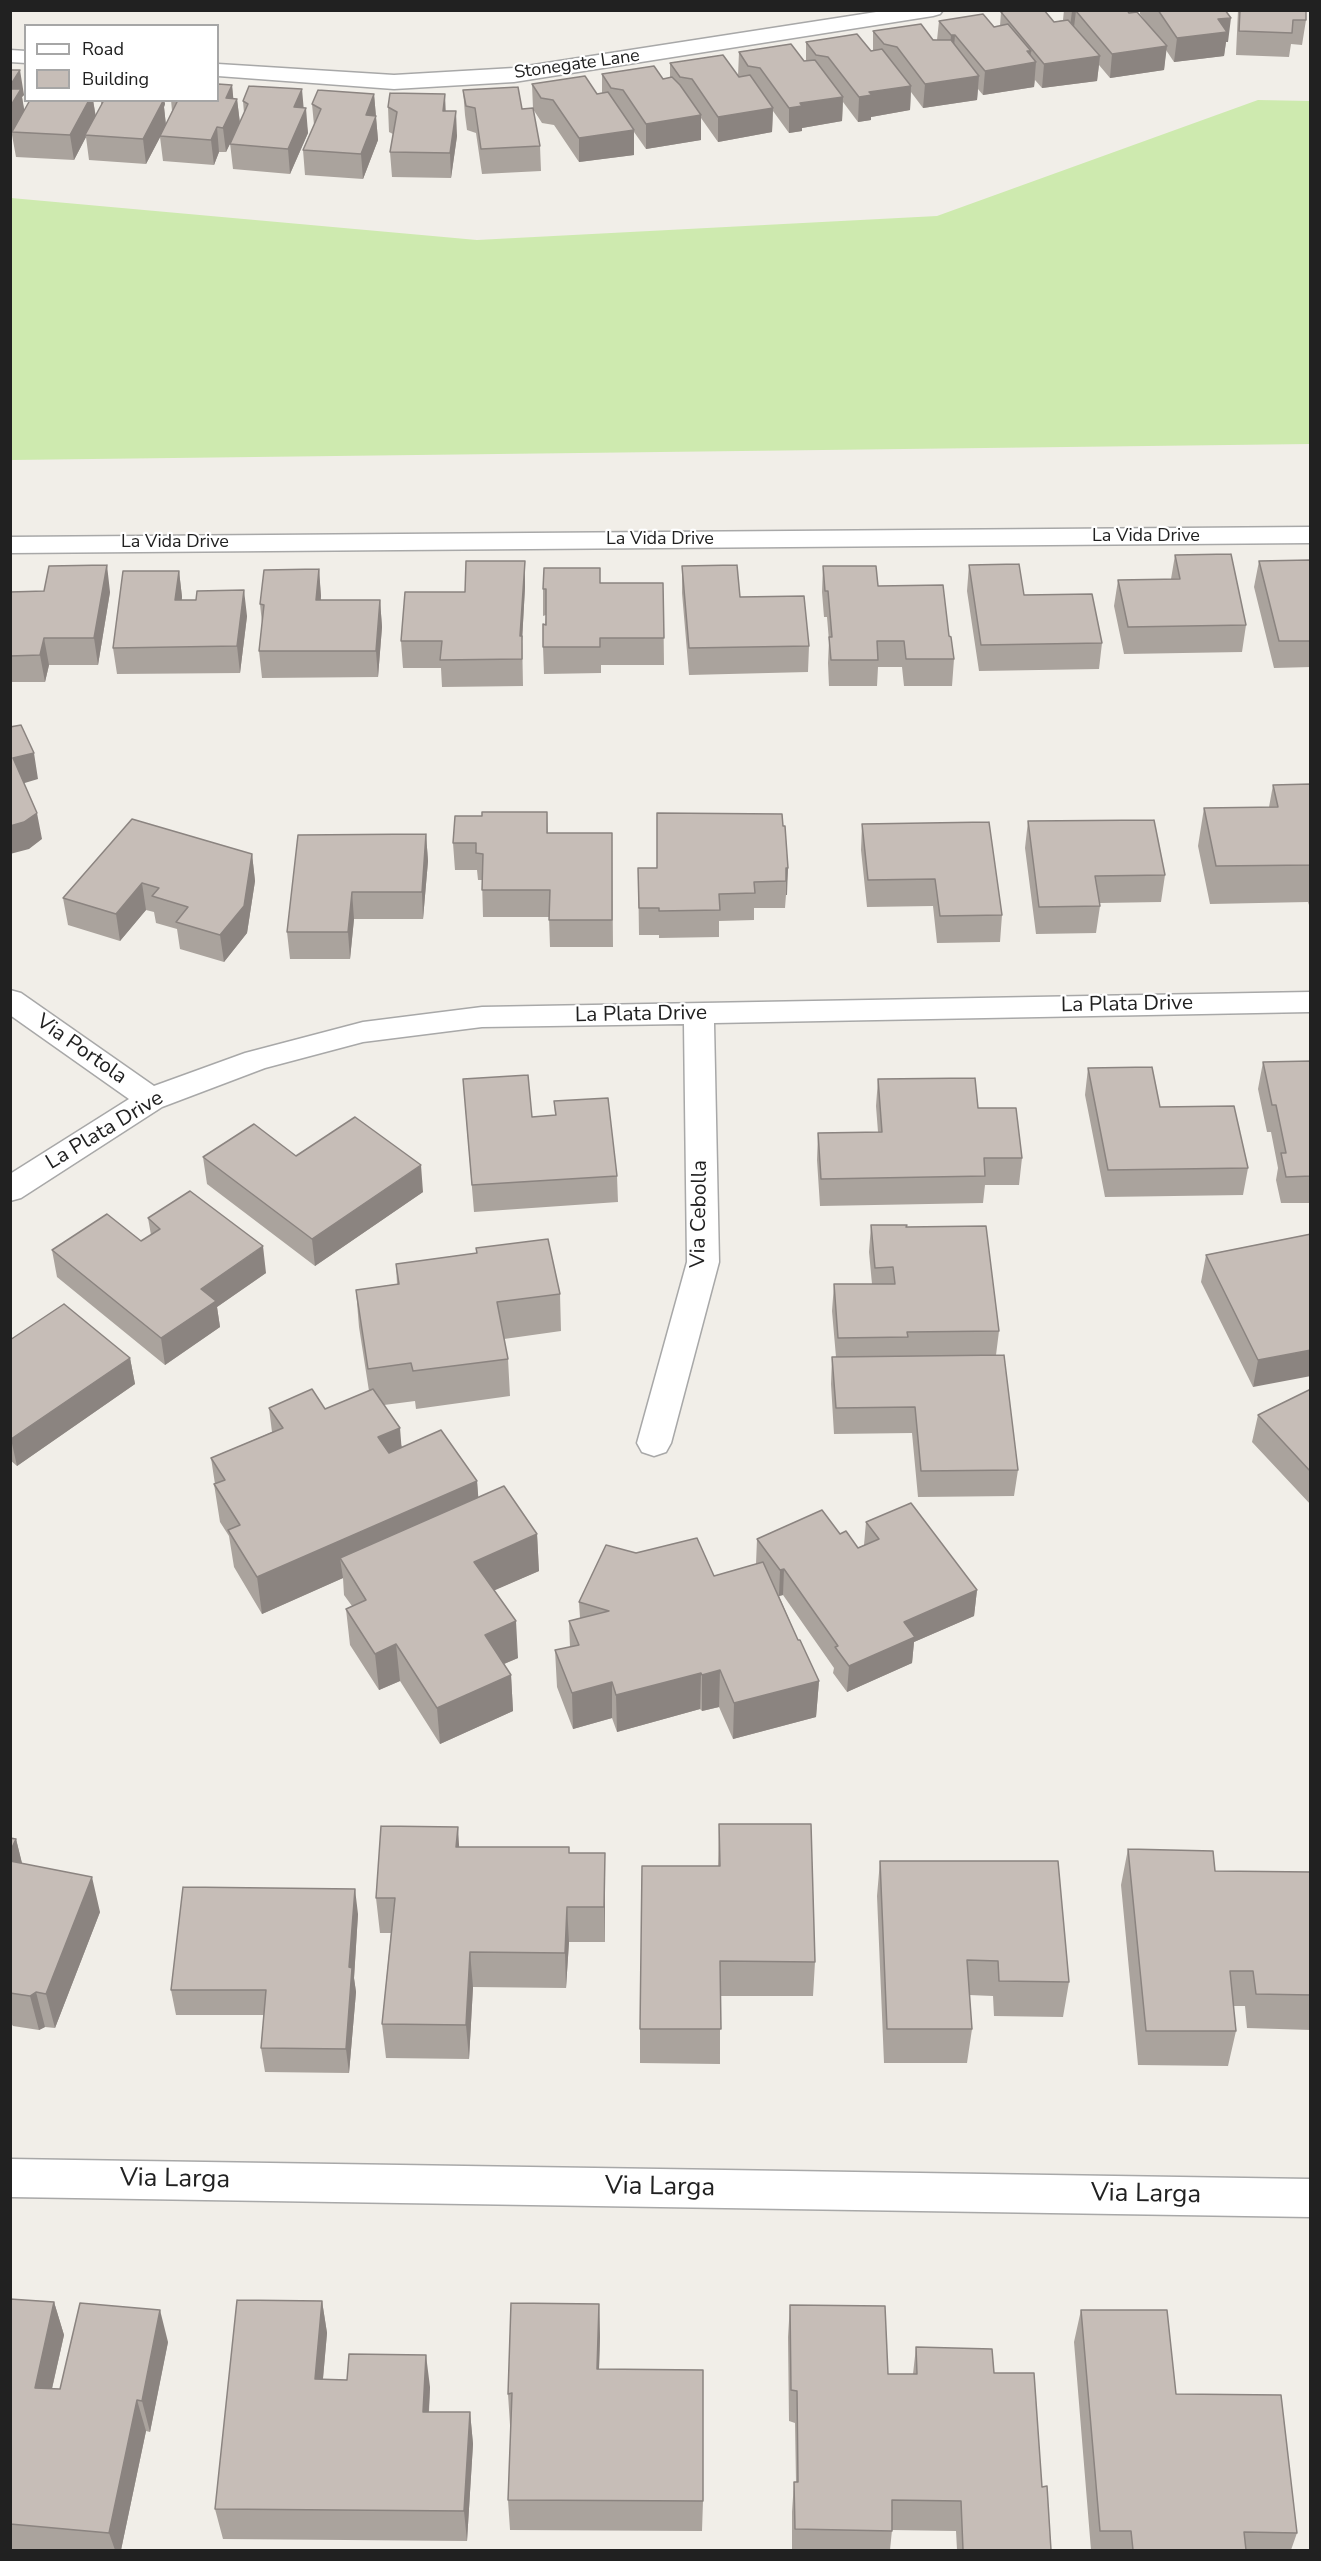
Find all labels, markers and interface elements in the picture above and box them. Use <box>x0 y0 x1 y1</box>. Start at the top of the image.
legend <box>24 24 219 102</box>
text: Road <box>82 37 124 61</box>
street label: Stonegate Lane <box>513 45 641 85</box>
text: Building <box>82 67 149 91</box>
street label: La Vida Drive <box>1092 526 1200 548</box>
street label: La Vida Drive <box>606 529 714 551</box>
street label: La Vida Drive <box>121 532 229 554</box>
street label: La Plata Drive <box>1061 991 1193 1019</box>
street label: La Plata Drive <box>575 1001 707 1029</box>
street label: Via Portola <box>31 1010 131 1090</box>
street label: La Plata Drive <box>42 1086 168 1176</box>
street label: Via Cebolla <box>686 1160 714 1268</box>
street label: Via Larga <box>120 2163 230 2197</box>
street label: Via Larga <box>605 2171 715 2205</box>
street label: Via Larga <box>1091 2178 1201 2212</box>

